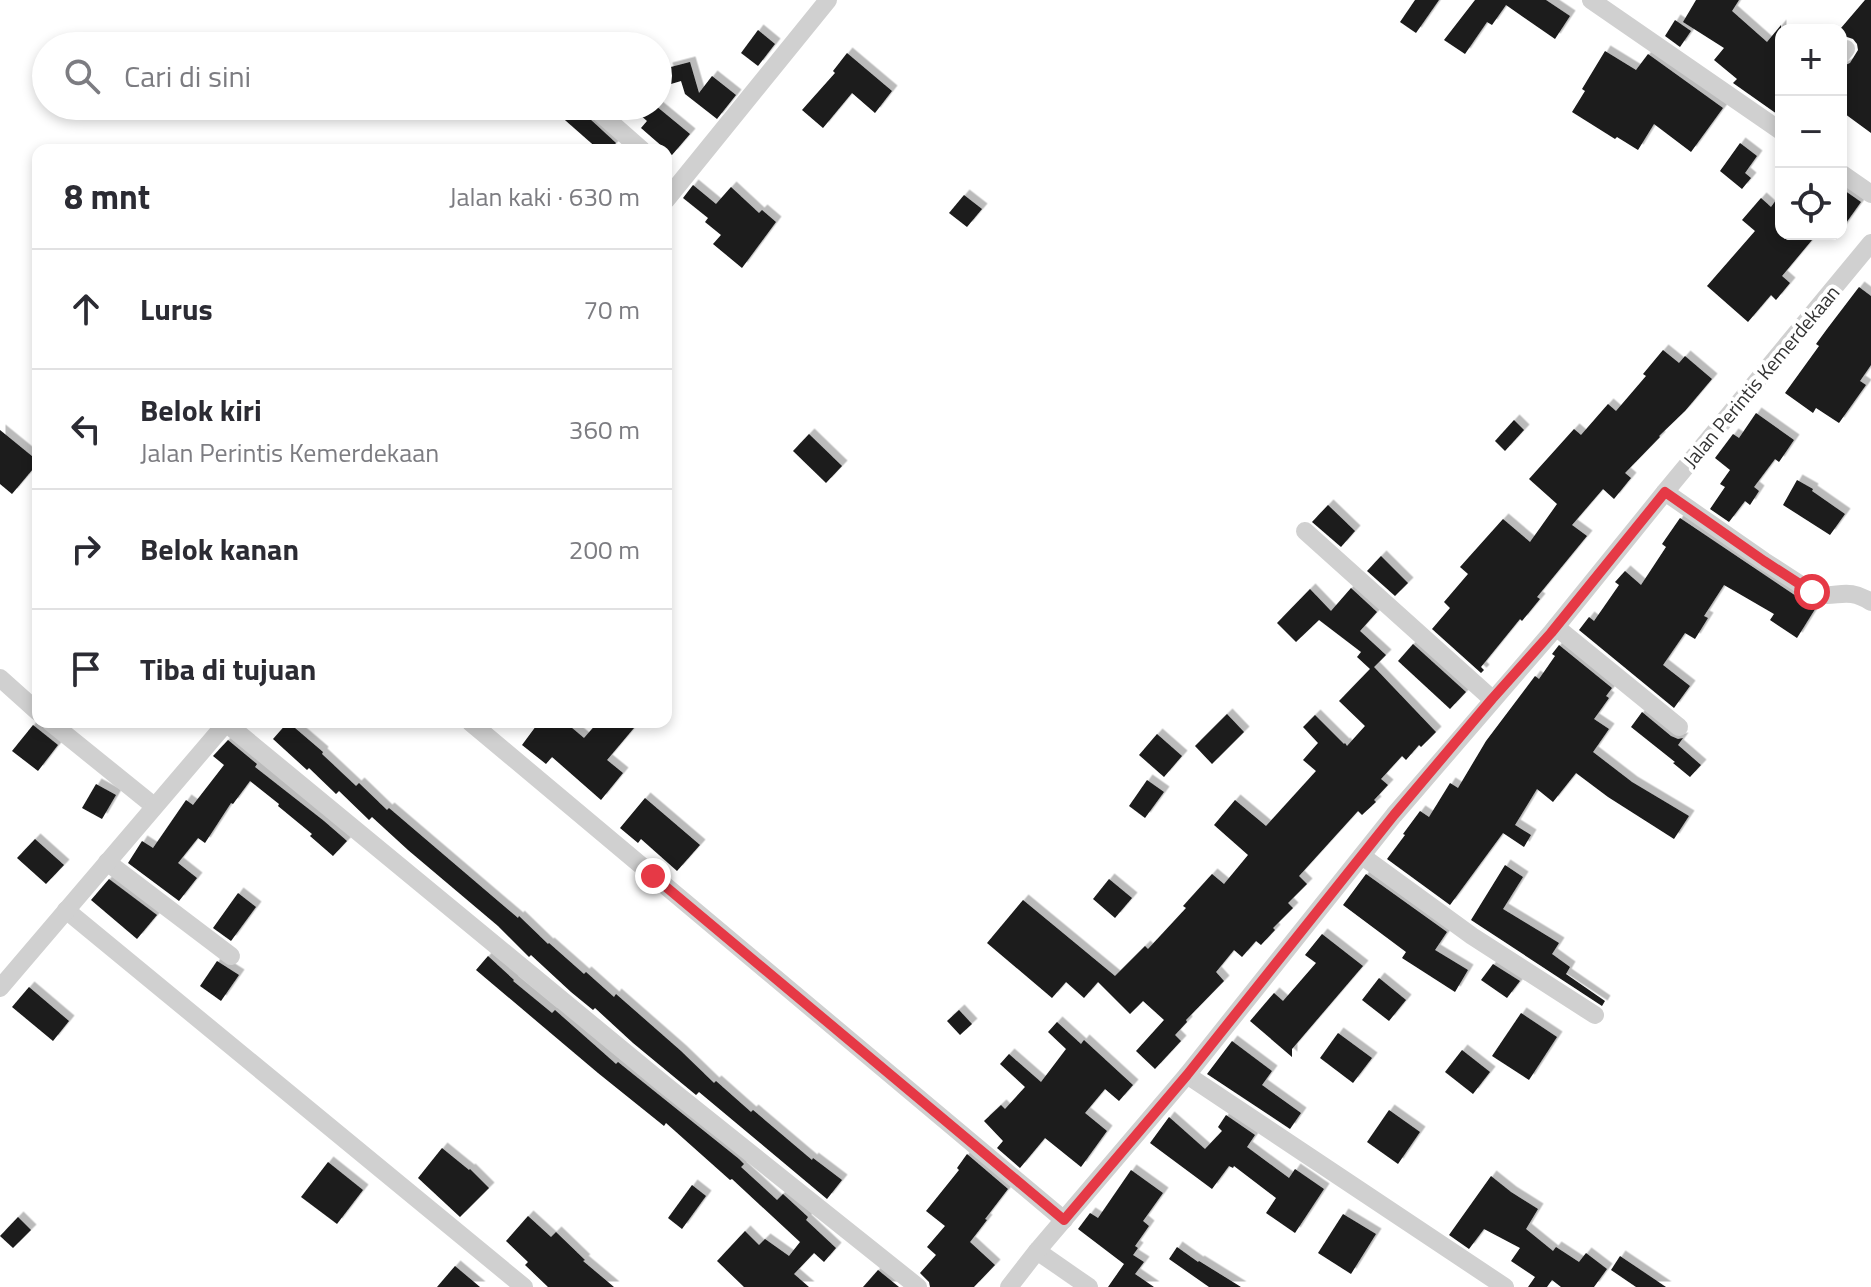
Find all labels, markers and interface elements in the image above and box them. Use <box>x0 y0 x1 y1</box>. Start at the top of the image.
map controls <box>1775 24 1847 240</box>
button: + <box>1775 24 1847 96</box>
search box <box>32 32 672 120</box>
text: Cari di sini <box>124 53 251 99</box>
icon: search <box>60 54 104 98</box>
button: − <box>1775 96 1847 168</box>
button: locate <box>1775 168 1847 240</box>
text: 8 mnt <box>64 170 150 222</box>
text: Jalan kaki · 630 m <box>449 177 640 216</box>
street label: Jalan Perintis Kemerdekaan <box>1675 278 1847 474</box>
text: Lurus <box>140 286 213 332</box>
icon: ahead <box>64 287 108 331</box>
text: 70 m <box>583 290 640 329</box>
text: Belok kiri <box>140 387 262 433</box>
icon: left <box>64 407 108 451</box>
text: 360 m <box>569 410 640 449</box>
text: Jalan Perintis Kemerdekaan <box>140 433 439 472</box>
text: Belok kanan <box>140 526 299 572</box>
icon: right <box>64 527 108 571</box>
text: 200 m <box>569 530 640 569</box>
route start <box>1794 574 1830 610</box>
text: Tiba di tujuan <box>140 646 316 692</box>
icon: arrive <box>64 647 108 691</box>
route end <box>635 858 671 894</box>

